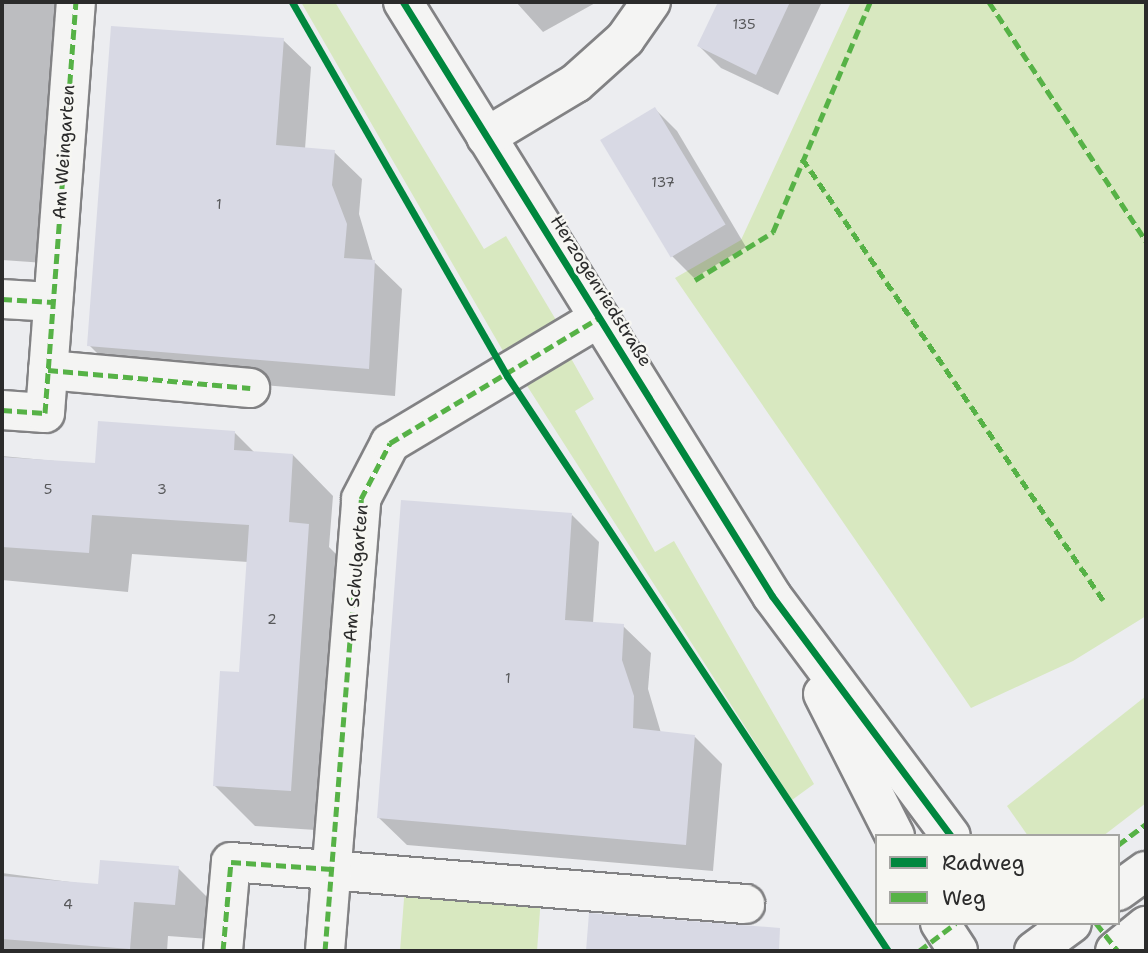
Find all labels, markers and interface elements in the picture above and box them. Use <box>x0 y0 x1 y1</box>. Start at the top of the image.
house number: 135 <box>732 16 756 32</box>
street label: Am Weingarten <box>49 84 79 220</box>
house number: 137 <box>651 174 675 190</box>
house number: 1 <box>216 196 222 212</box>
street label: Herzogenriedstraße <box>546 211 656 371</box>
house number: 5 <box>44 481 52 497</box>
house number: 3 <box>157 481 167 497</box>
street label: Am Schulgarten <box>339 503 373 643</box>
house number: 2 <box>267 611 277 627</box>
house number: 1 <box>505 670 511 686</box>
legend <box>875 834 1120 925</box>
text: Radweg <box>942 849 1025 877</box>
text: Weg <box>942 884 986 912</box>
house number: 4 <box>63 896 73 912</box>

